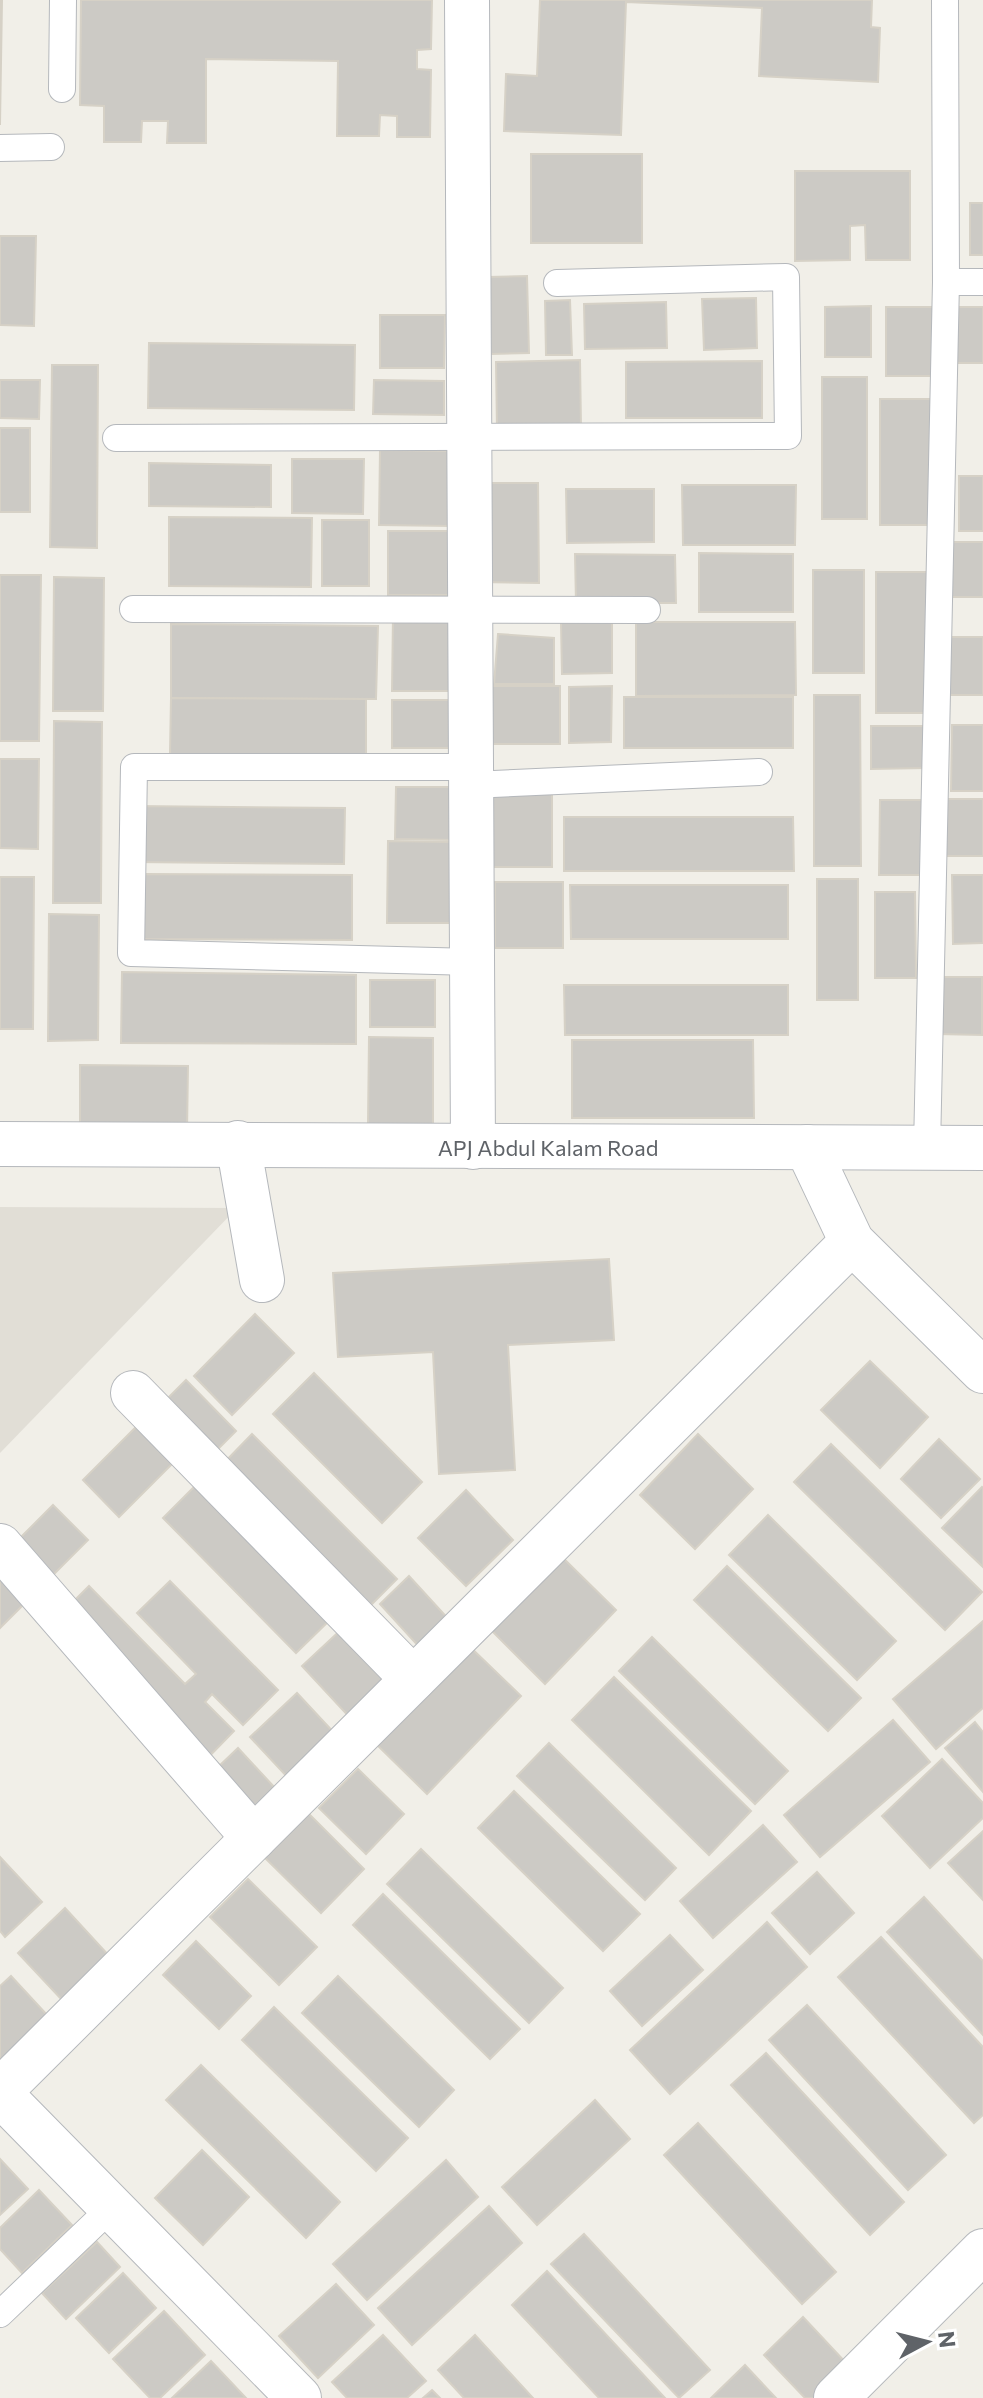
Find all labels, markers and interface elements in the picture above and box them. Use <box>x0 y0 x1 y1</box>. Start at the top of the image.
street label: APJ Abdul Kalam Road <box>438 1134 658 1161</box>
north arrow <box>887 2302 967 2382</box>
text: N <box>933 2330 962 2349</box>

